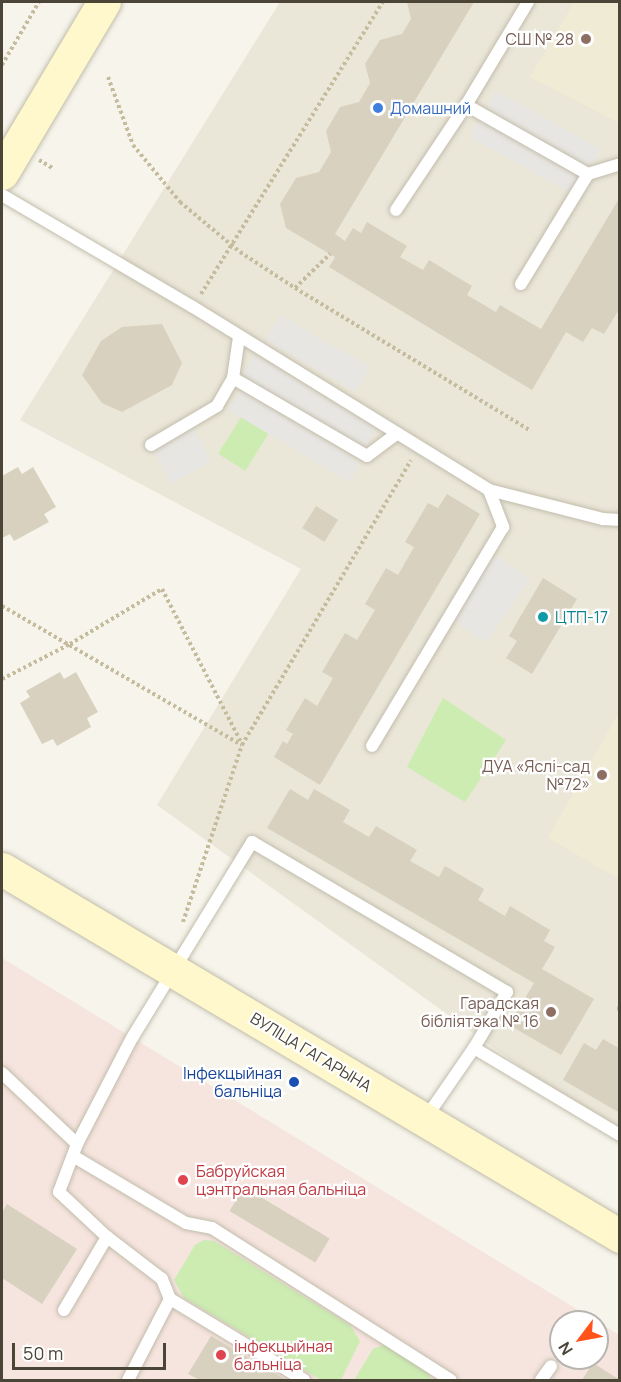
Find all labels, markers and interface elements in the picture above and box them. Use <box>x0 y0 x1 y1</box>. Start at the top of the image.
place label: СШ № 28 <box>506 29 574 49</box>
marker: СШ № 28 <box>579 32 593 46</box>
place label: Домашний <box>390 98 471 118</box>
marker: Домашний <box>371 101 385 115</box>
place label: ЦТП-17 <box>555 607 608 627</box>
marker: ЦТП-17 <box>536 610 550 624</box>
place label: ДУА «Яслі-сад №72» <box>482 756 590 794</box>
marker: ДУА «Яслі-сад №72» <box>595 768 609 782</box>
place label: Гарадская бібліятэка № 16 <box>421 993 539 1031</box>
marker: Гарадская бібліятэка № 16 <box>544 1005 558 1019</box>
street label: ВУЛІЦА ГАГАРЫНА <box>247 1008 375 1096</box>
place label: Інфекцыйная бальніца <box>183 1063 282 1101</box>
marker: Інфекцыйная бальніца <box>287 1075 301 1089</box>
place label: Бабруйская цэнтральная бальніца <box>196 1161 366 1199</box>
marker: Бабруйская цэнтральная бальніца <box>174 1171 192 1189</box>
north arrow <box>549 1310 609 1370</box>
scale bar <box>15 1331 170 1369</box>
place label: інфекцыйная бальніца <box>234 1336 333 1374</box>
text: N <box>553 1338 578 1359</box>
text: 50 m <box>23 1341 63 1365</box>
marker: інфекцыйная бальніца <box>212 1346 230 1364</box>

